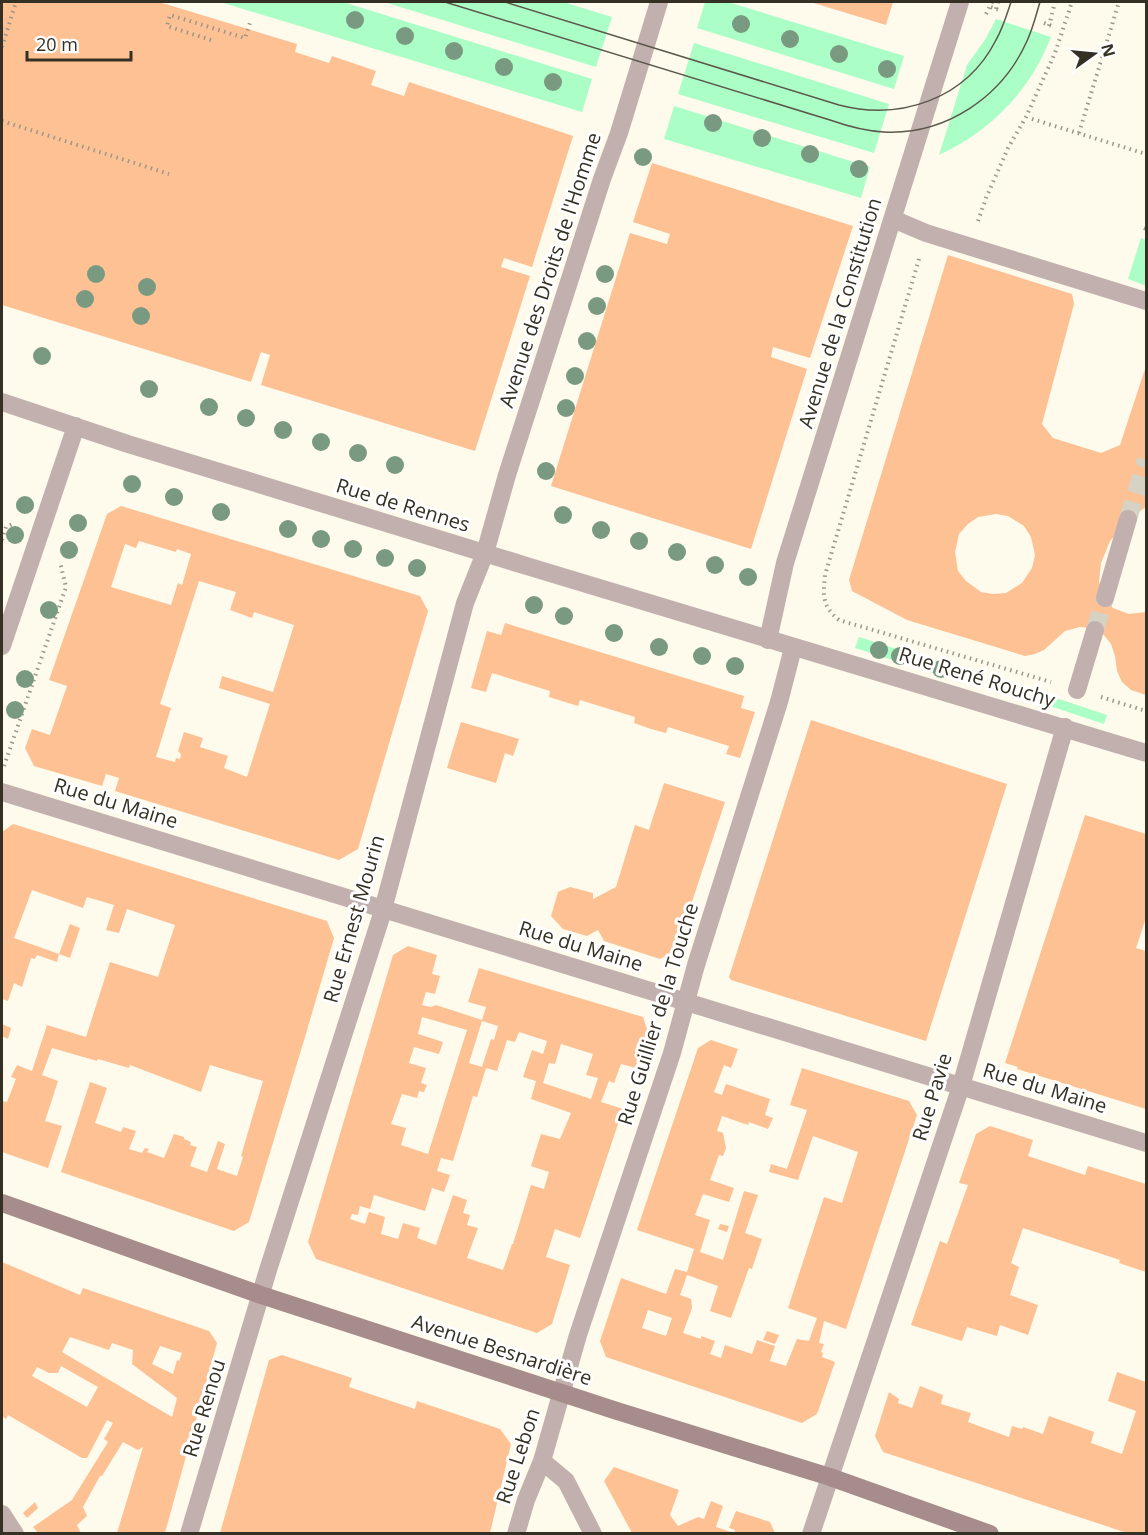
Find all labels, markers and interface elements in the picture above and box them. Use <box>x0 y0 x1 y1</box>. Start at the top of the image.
scale bar <box>27 24 130 62</box>
north arrow <box>1064 24 1124 84</box>
text: 20 m <box>36 32 78 56</box>
text: N <box>1096 41 1121 59</box>
street label: Avenue des Droits de l'Homme <box>492 129 607 411</box>
street label: Avenue de la Constitution <box>792 194 887 431</box>
street label: Rue de Rennes <box>333 471 473 538</box>
street label: Rue René Rouchy <box>896 640 1059 713</box>
street label: Rue du Maine <box>51 771 181 834</box>
street label: Rue Ernest Mourin <box>317 832 390 1006</box>
street label: Rue Guillier de la Touche <box>611 899 704 1128</box>
street label: Rue du Maine <box>516 914 646 977</box>
street label: Rue Pavie <box>905 1050 958 1144</box>
street label: Rue du Maine <box>980 1056 1110 1119</box>
street label: Avenue Besnardière <box>409 1308 596 1391</box>
street label: Rue Renou <box>176 1356 231 1460</box>
street label: Rue Lebon <box>489 1404 546 1507</box>

